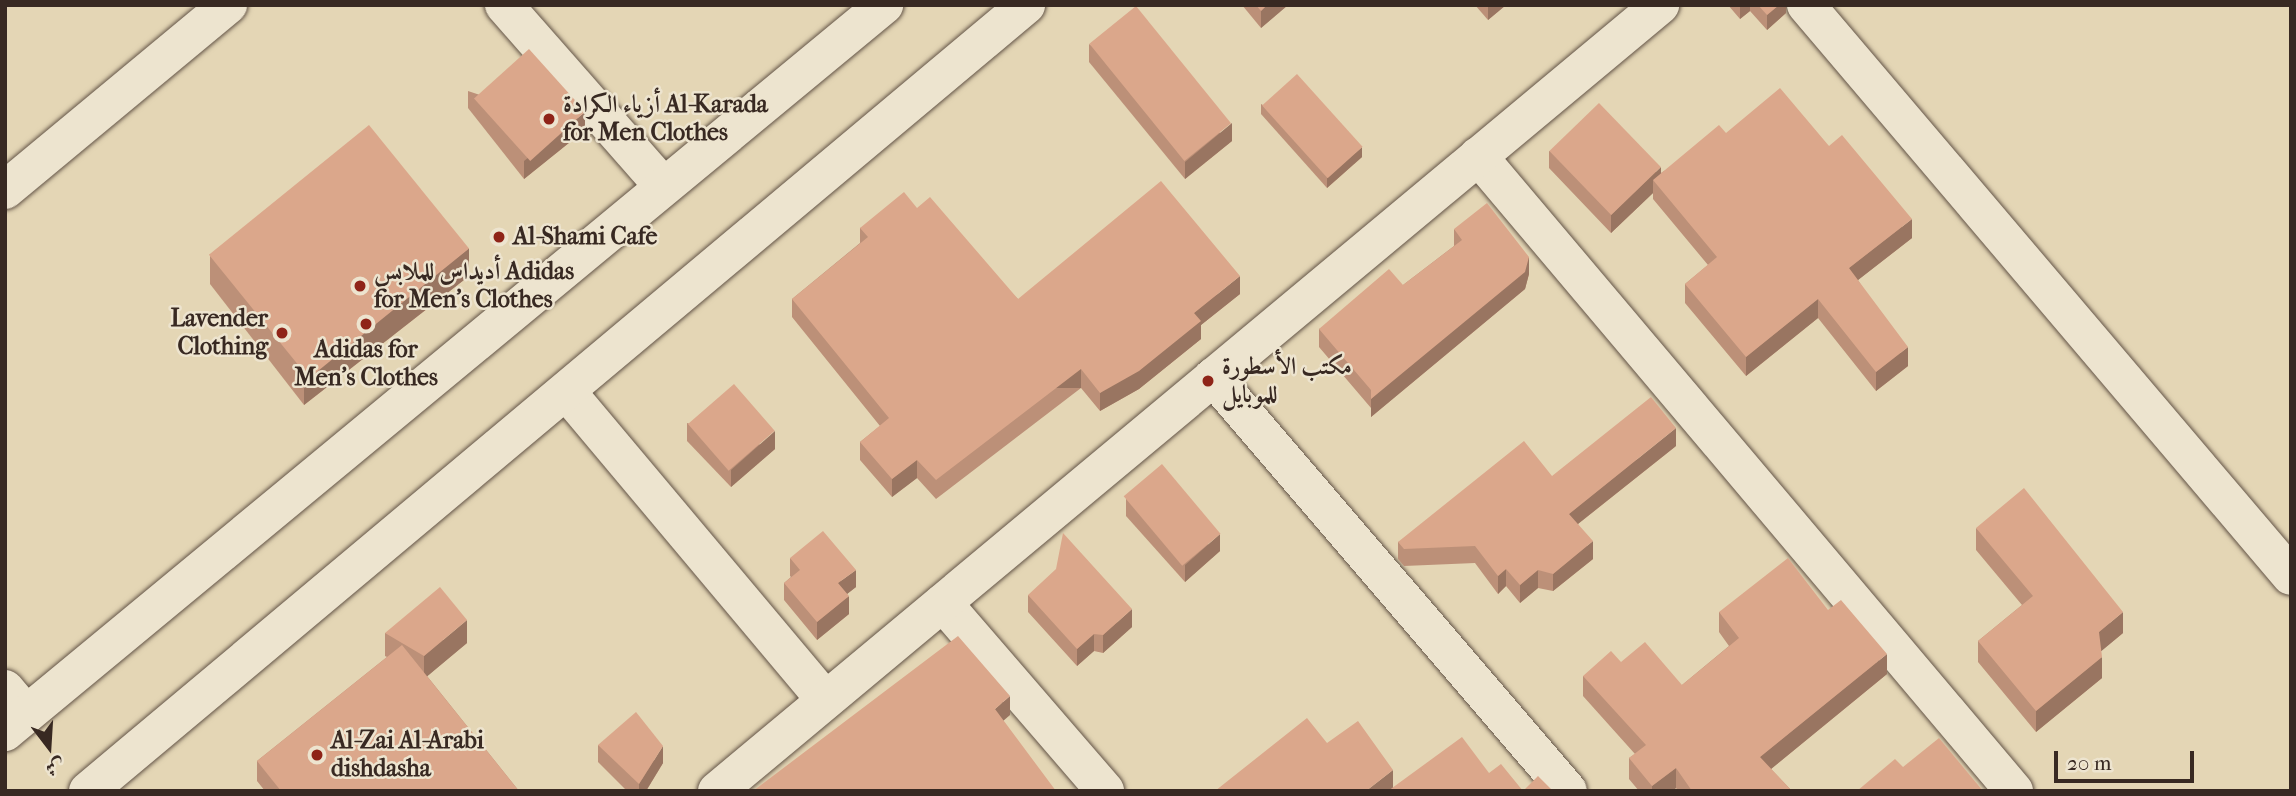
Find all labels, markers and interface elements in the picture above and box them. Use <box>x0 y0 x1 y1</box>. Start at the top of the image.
place label: أزياء الكرادة Al-Karada for Men Clothes <box>563 91 768 147</box>
marker: أزياء الكرادة Al-Karada for Men Clothes <box>541 111 557 127</box>
place label: Al-Shami Cafe <box>513 223 657 251</box>
marker: Al-Shami Cafe <box>491 229 507 245</box>
place label: أديداس للملابس Adidas for Men's Clothes <box>374 258 574 314</box>
marker: أديداس للملابس Adidas for Men's Clothes <box>352 278 368 294</box>
place label: Lavender Clothing <box>170 305 268 361</box>
marker: Adidas for Men's Clothes <box>358 316 374 332</box>
marker: Lavender Clothing <box>274 325 290 341</box>
place label: Adidas for Men's Clothes <box>294 336 438 392</box>
place label: مكتب الأسطورة للموبايل <box>1222 353 1352 409</box>
marker: مكتب الأسطورة للموبايل <box>1200 373 1216 389</box>
north arrow <box>14 712 84 782</box>
place label: Al-Zai Al-Arabi dishdasha <box>331 727 484 783</box>
scale bar <box>2058 736 2198 780</box>
marker: Al-Zai Al-Arabi dishdasha <box>309 747 325 763</box>
text: 20 m <box>2067 751 2111 775</box>
text: ش <box>43 754 67 780</box>

